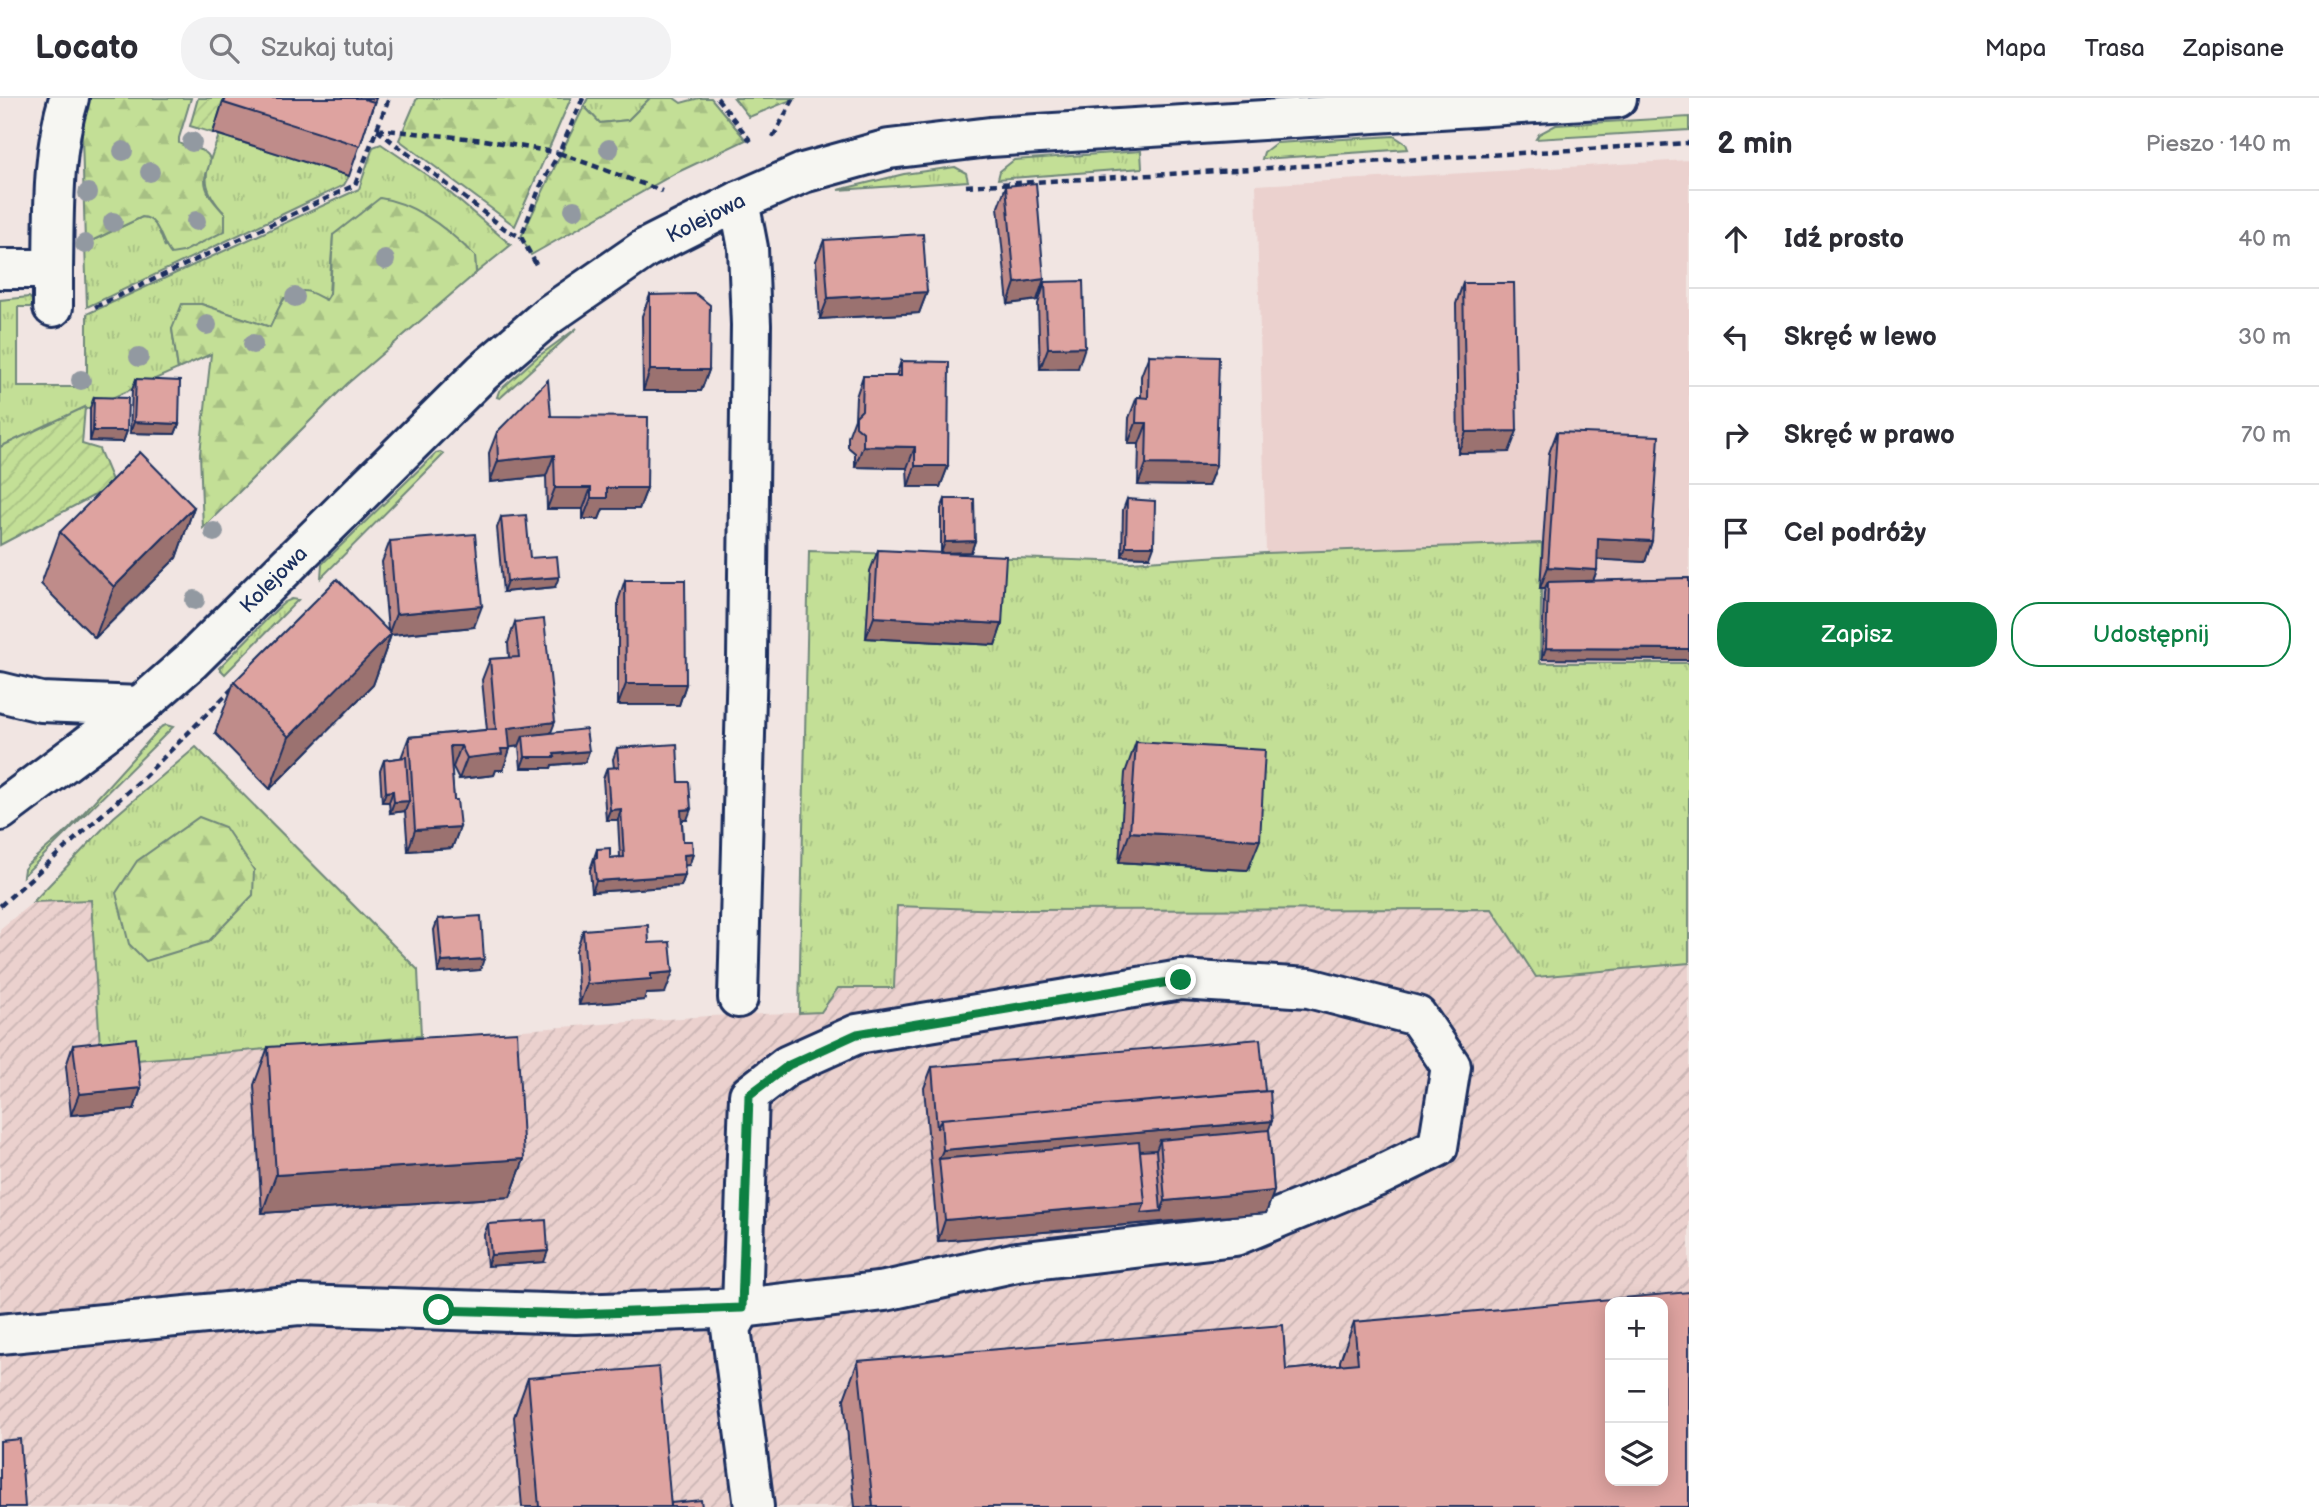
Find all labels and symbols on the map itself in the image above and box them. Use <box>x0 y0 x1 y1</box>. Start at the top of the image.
street label: Kolejowa <box>662 187 749 248</box>
street label: Kolejowa <box>234 541 312 618</box>
route end <box>1165 964 1196 995</box>
route start <box>423 1294 454 1325</box>

